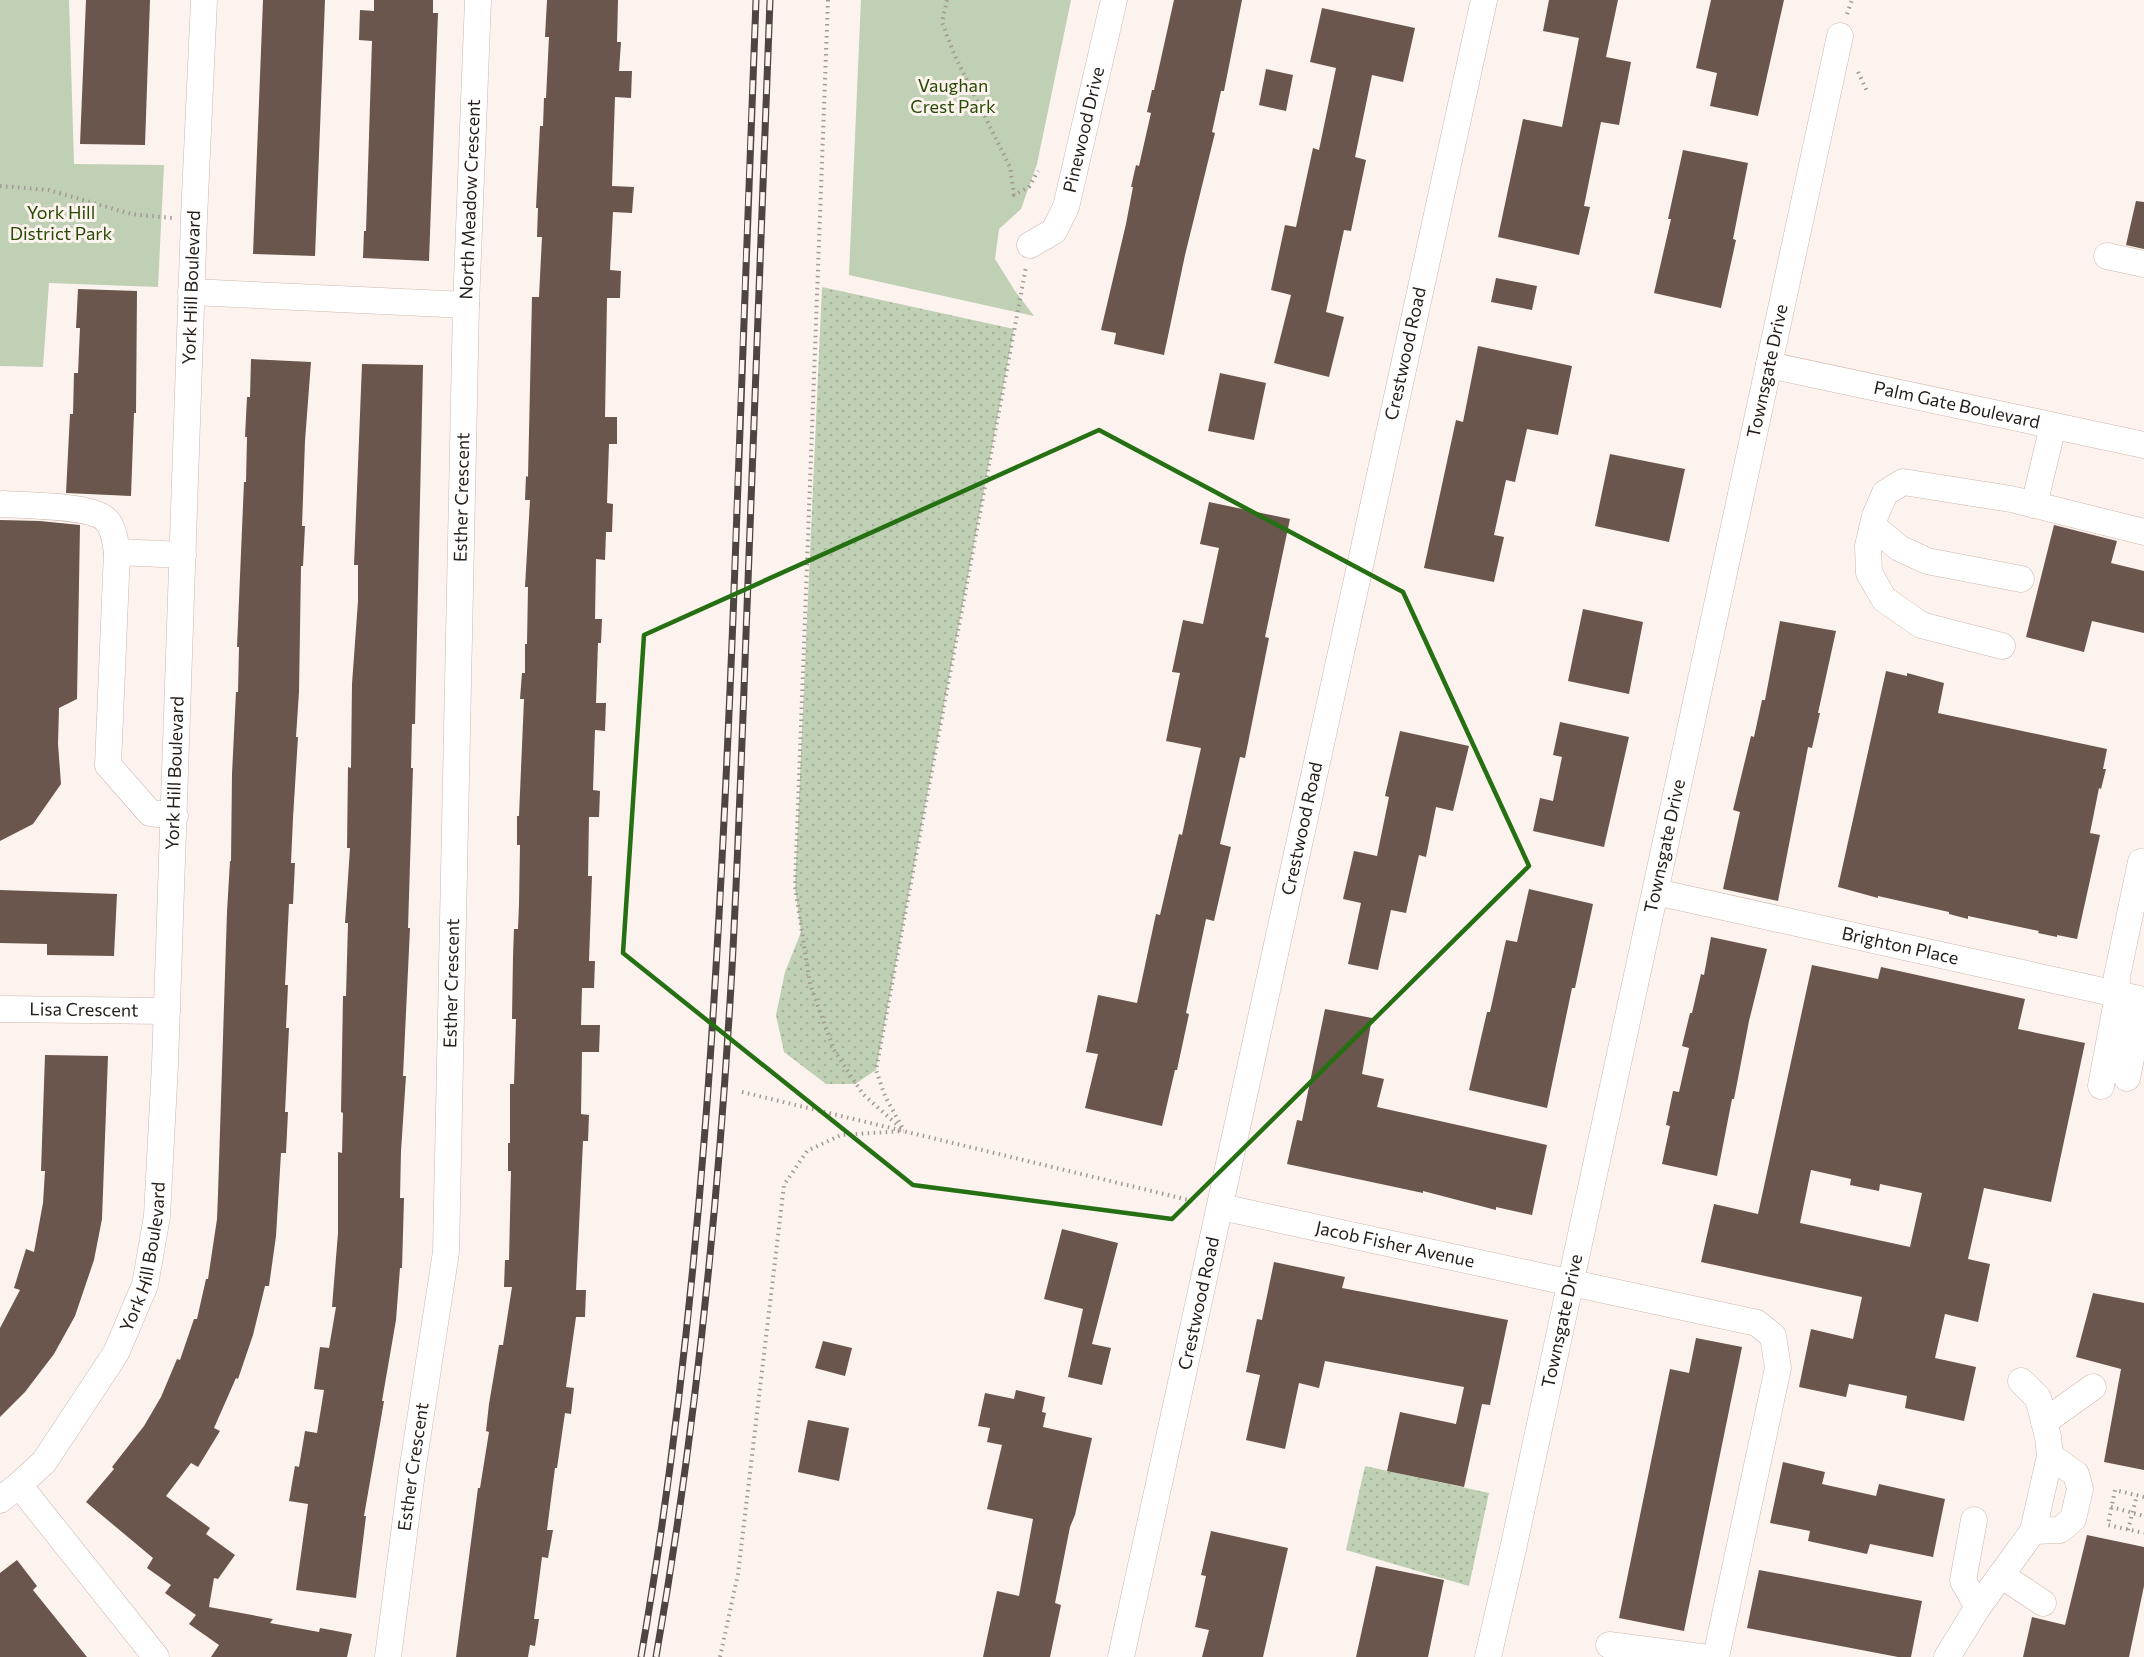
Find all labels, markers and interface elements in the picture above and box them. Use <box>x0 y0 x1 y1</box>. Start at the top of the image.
street label: Pinewood Drive <box>1058 64 1108 195</box>
park label: Vaughan Crest Park <box>910 74 996 117</box>
street label: North Meadow Crescent <box>454 99 484 300</box>
park label: York Hill District Park <box>10 201 113 244</box>
street label: York Hill Boulevard <box>177 210 204 365</box>
street label: Crestwood Road <box>1379 285 1430 422</box>
street label: Townsgate Drive <box>1741 302 1792 440</box>
street label: Palm Gate Boulevard <box>1872 376 2042 433</box>
street label: Esther Crescent <box>449 432 473 562</box>
street label: York Hill Boulevard <box>160 696 188 851</box>
street label: Crestwood Road <box>1276 760 1326 897</box>
street label: Townsgate Drive <box>1639 777 1689 915</box>
street label: Esther Crescent <box>438 918 463 1048</box>
street label: Brighton Place <box>1840 921 1961 969</box>
street label: Lisa Crescent <box>29 997 139 1021</box>
street label: York Hill Boulevard <box>114 1181 169 1335</box>
street label: Jacob Fisher Avenue <box>1314 1216 1477 1272</box>
street label: Crestwood Road <box>1173 1235 1223 1372</box>
street label: Townsgate Drive <box>1536 1252 1586 1390</box>
street label: Esther Crescent <box>392 1401 433 1532</box>

